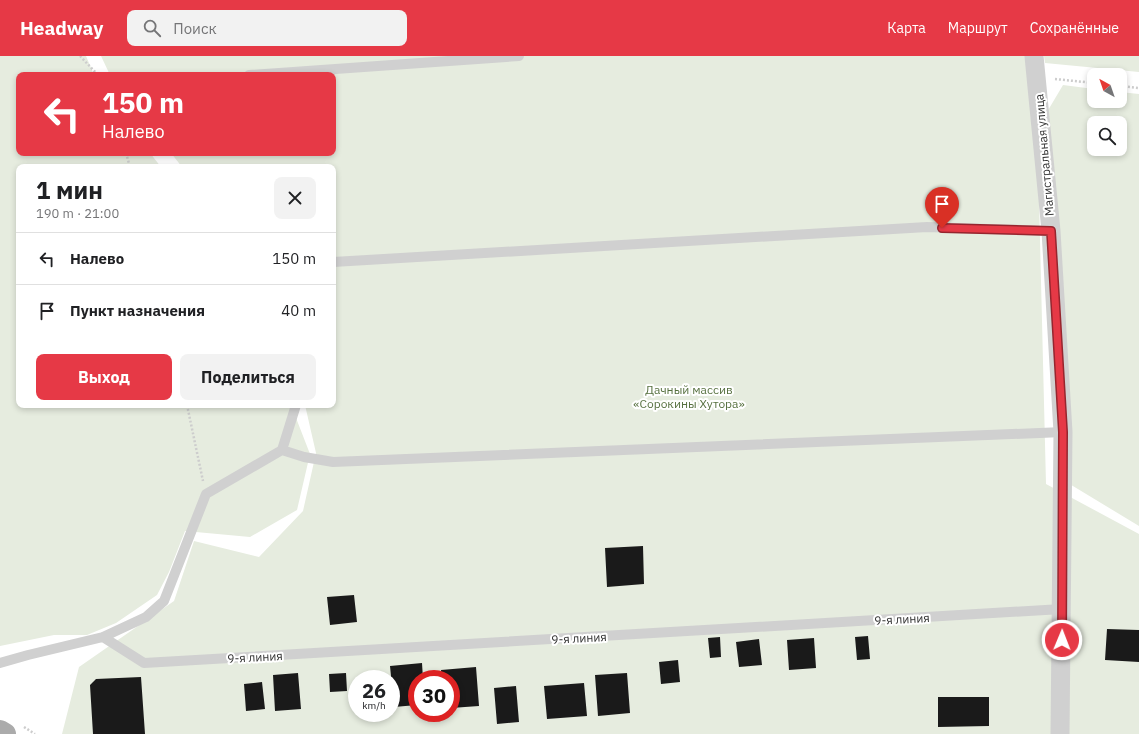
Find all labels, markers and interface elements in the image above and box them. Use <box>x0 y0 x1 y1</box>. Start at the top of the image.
search box <box>127 10 407 46</box>
text: Headway <box>20 16 103 40</box>
icon: search <box>141 17 163 39</box>
text: Поиск <box>173 19 217 38</box>
text: Карта <box>887 19 926 37</box>
text: Маршрут <box>948 19 1008 37</box>
text: Сохранённые <box>1030 19 1119 37</box>
north arrow <box>1087 68 1127 108</box>
map controls <box>1087 68 1127 156</box>
text: 150 m <box>102 84 184 121</box>
icon: left <box>36 88 88 140</box>
street label: Магистральная улица <box>1031 93 1057 217</box>
button: search <box>1087 116 1127 156</box>
text: Налево <box>102 120 165 143</box>
text: 1 мин <box>36 174 103 206</box>
button: close <box>274 177 316 219</box>
pin <box>925 187 959 228</box>
icon: arrive <box>931 193 953 215</box>
text: 190 m · 21:00 <box>36 205 119 222</box>
icon: left <box>36 248 58 270</box>
text: Налево <box>70 249 124 268</box>
text: 150 m <box>272 249 316 268</box>
icon: arrive <box>36 300 58 322</box>
text: Пункт назначения <box>70 301 205 320</box>
text: 40 m <box>281 301 316 320</box>
button: Выход <box>36 354 172 400</box>
button: Поделиться <box>180 354 316 400</box>
park label: Дачный массив «Сорокины Хутора» <box>633 382 745 411</box>
street label: 9-я линия <box>874 610 930 628</box>
position arrow <box>1041 619 1083 661</box>
street label: 9-я линия <box>551 629 607 647</box>
street label: 9-я линия <box>227 648 283 666</box>
speed limit sign: 30 <box>408 670 460 722</box>
text: 26 <box>362 677 386 704</box>
text: km/h <box>362 699 386 712</box>

